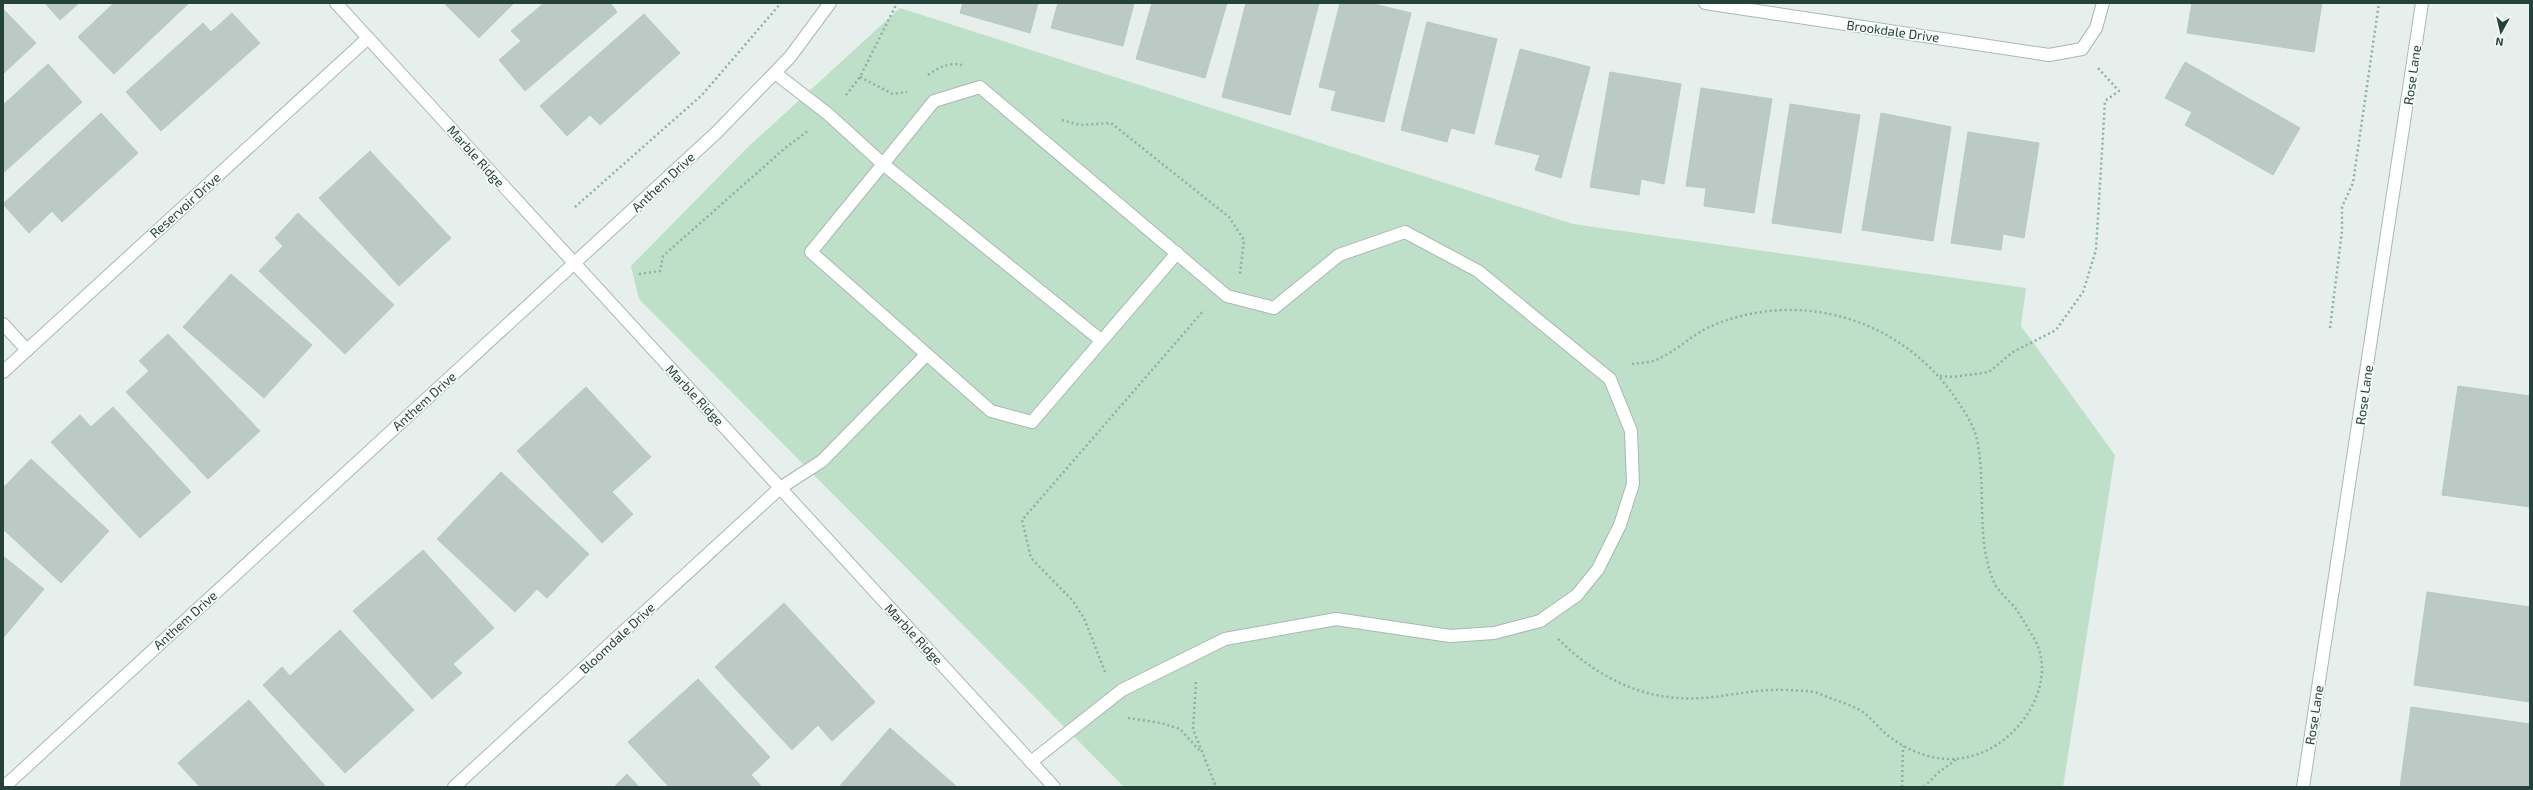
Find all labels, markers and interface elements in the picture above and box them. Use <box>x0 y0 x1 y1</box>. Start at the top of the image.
north arrow <box>2481 12 2521 52</box>
street label: Brookdale Drive <box>1846 17 1940 45</box>
text: N <box>2495 35 2504 49</box>
street label: Rose Lane <box>2400 44 2424 106</box>
street label: Marble Ridge <box>444 122 508 190</box>
street label: Anthem Drive <box>628 149 698 215</box>
street label: Reservoir Drive <box>146 169 224 241</box>
street label: Marble Ridge <box>663 361 727 429</box>
street label: Rose Lane <box>2352 364 2376 426</box>
street label: Anthem Drive <box>389 368 459 434</box>
street label: Anthem Drive <box>150 587 220 653</box>
street label: Bloomdale Drive <box>576 599 658 677</box>
street label: Marble Ridge <box>882 600 946 668</box>
street label: Rose Lane <box>2301 684 2327 746</box>

